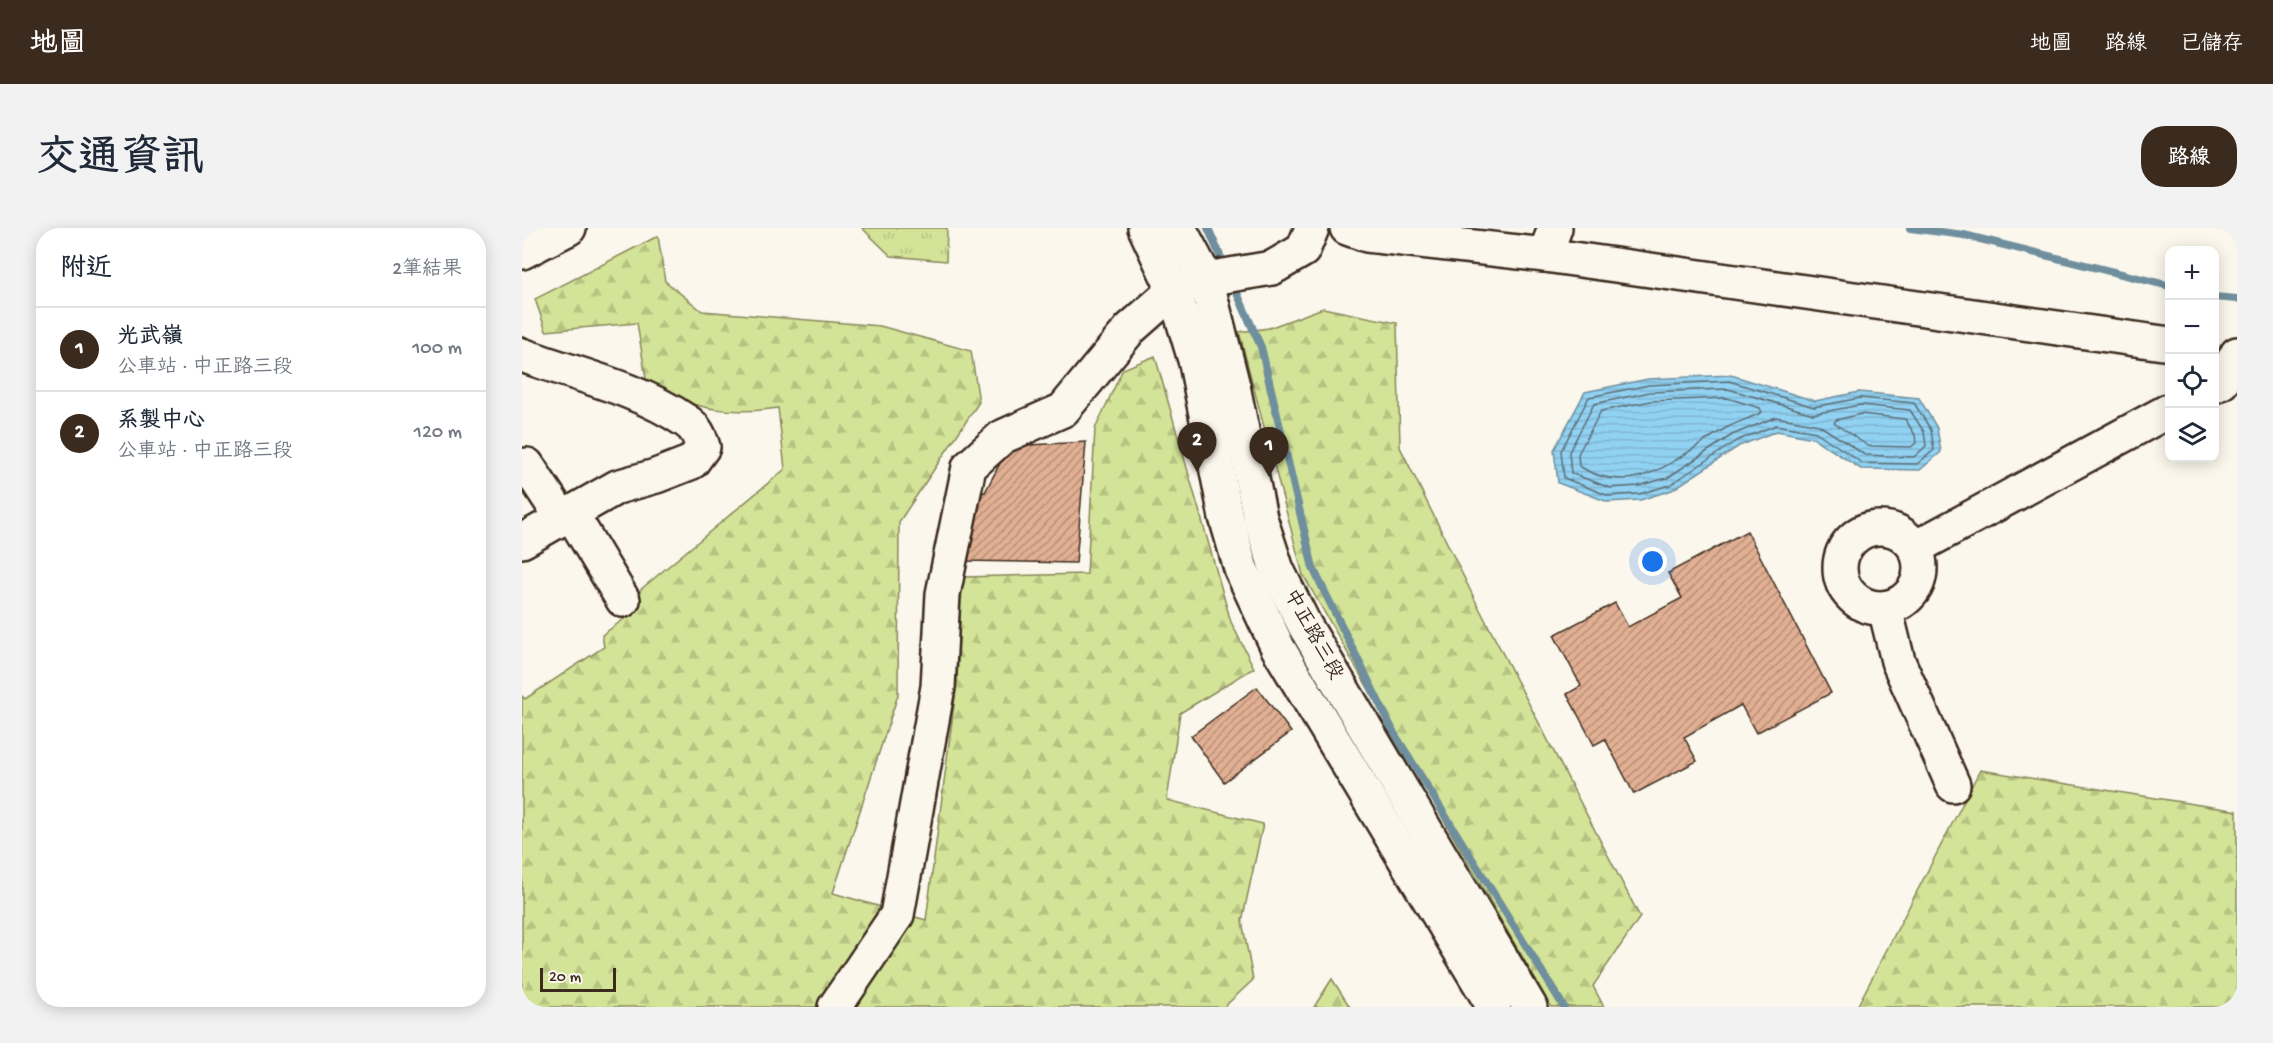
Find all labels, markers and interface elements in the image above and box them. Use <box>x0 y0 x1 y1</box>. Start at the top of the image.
text: 地圖 <box>30 29 86 62</box>
text: 地圖 <box>2030 33 2072 58</box>
text: 路線 <box>2105 33 2147 58</box>
text: 已儲存 <box>2180 33 2243 58</box>
button: 路線 <box>2141 126 2237 187</box>
text: 交通資訊 <box>36 137 204 186</box>
map controls <box>2165 246 2219 462</box>
button: + <box>2165 246 2219 300</box>
text: 附近 <box>60 255 112 286</box>
text: 2筆結果 <box>392 259 462 282</box>
button: − <box>2165 300 2219 354</box>
text: 光武嶺 <box>117 325 183 351</box>
text: 1 <box>75 338 84 361</box>
text: 100 m <box>412 338 462 361</box>
button: locate <box>2165 354 2219 408</box>
text: 公車站 · 中正路三段 <box>117 357 293 380</box>
button: layers <box>2165 408 2219 462</box>
text: 系製中心 <box>117 409 205 435</box>
text: 2 <box>75 422 84 445</box>
text: 120 m <box>414 422 462 445</box>
pin: 2 <box>1178 422 1216 472</box>
pin: 1 <box>1250 428 1288 477</box>
text: 公車站 · 中正路三段 <box>117 441 293 464</box>
your location <box>1638 547 1667 576</box>
street label: 中正路三段 <box>1278 585 1348 684</box>
scale bar <box>540 965 616 992</box>
text: 20 m <box>549 969 581 988</box>

